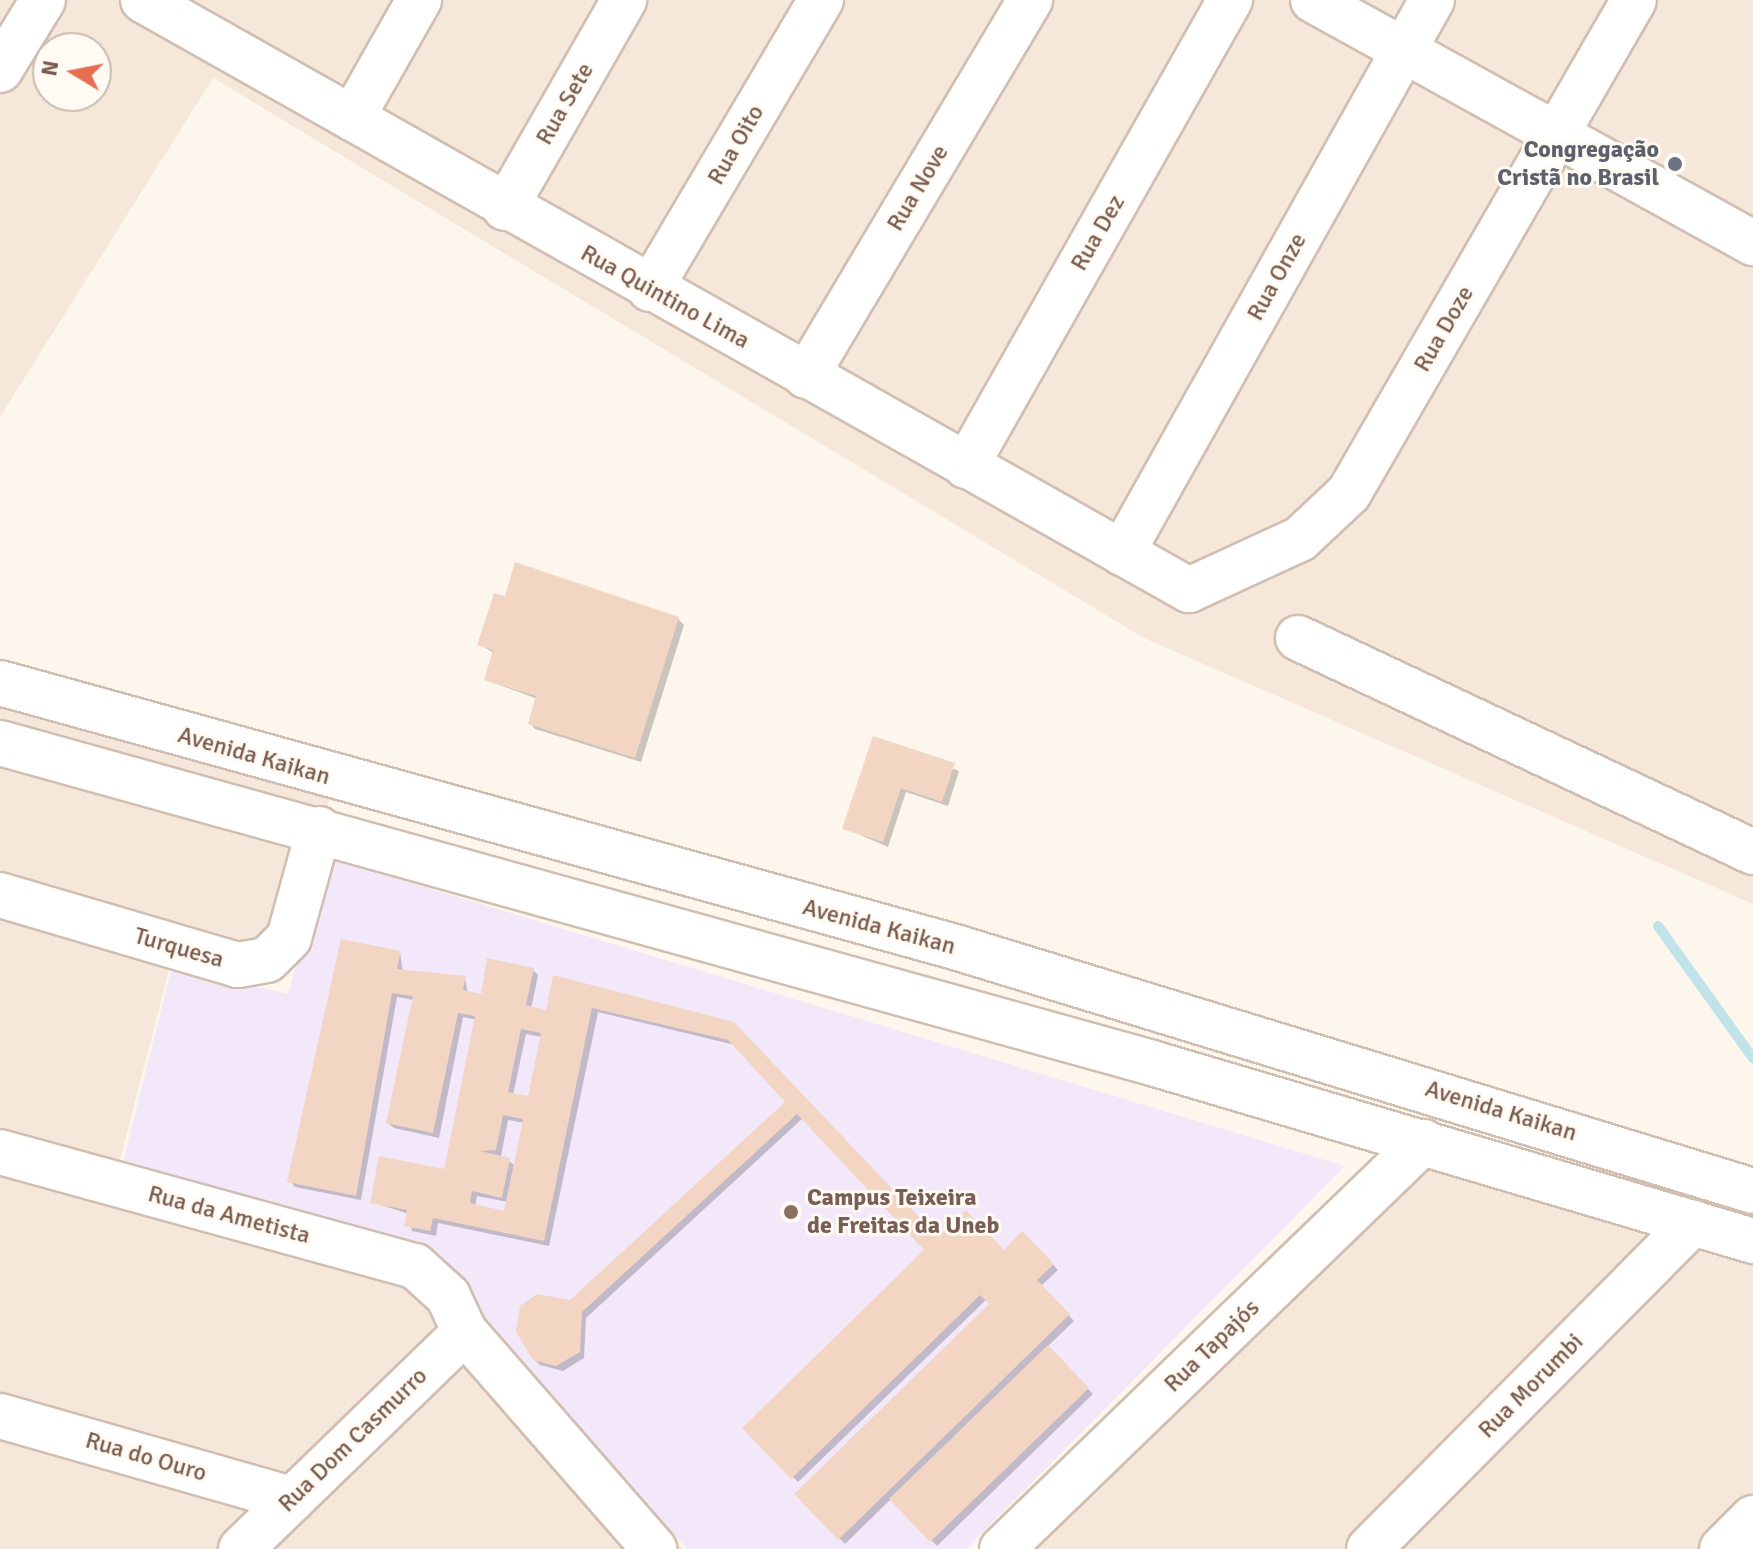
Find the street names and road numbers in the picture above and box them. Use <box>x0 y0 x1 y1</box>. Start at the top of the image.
street label: Rua Sete <box>530 58 600 150</box>
street label: Rua Oito <box>702 100 770 190</box>
street label: Rua Nove <box>881 140 955 236</box>
street label: Rua Dez <box>1065 190 1131 276</box>
street label: Rua Onze <box>1241 228 1313 326</box>
street label: Rua Quintino Lima <box>576 239 754 355</box>
street label: Rua Doze <box>1408 281 1480 377</box>
street label: Avenida Kaikan <box>175 721 333 791</box>
street label: Avenida Kaikan <box>799 893 959 961</box>
street label: Turquesa <box>131 921 227 975</box>
street label: Avenida Kaikan <box>1422 1074 1580 1148</box>
street label: Rua da Ametista <box>145 1180 313 1250</box>
street label: Rua Tapajós <box>1158 1294 1266 1398</box>
street label: Rua Morumbi <box>1473 1328 1589 1444</box>
street label: Rua Dom Casmurro <box>273 1362 433 1518</box>
street label: Rua do Ouro <box>82 1426 210 1488</box>

